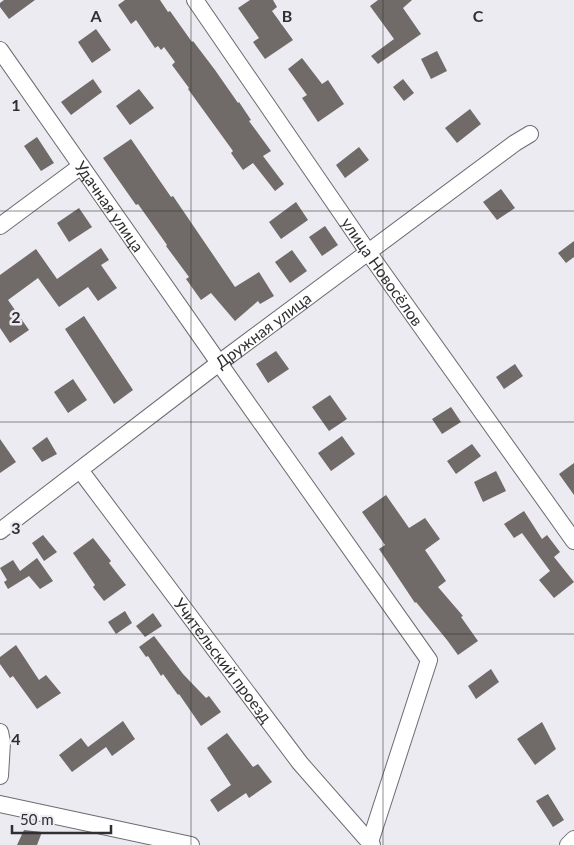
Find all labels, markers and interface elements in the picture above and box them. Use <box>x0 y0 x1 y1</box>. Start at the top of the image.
text: A <box>89 6 102 25</box>
text: B <box>282 6 292 25</box>
text: C <box>473 6 484 25</box>
text: 1 <box>11 95 21 114</box>
street label: Удачная улица <box>72 157 148 255</box>
street label: улица Новосёлов <box>338 214 428 329</box>
street label: Дружная улица <box>211 288 315 372</box>
text: 2 <box>11 307 21 326</box>
text: 3 <box>11 518 21 537</box>
street label: Учительский проезд <box>170 594 276 726</box>
text: 4 <box>11 729 21 748</box>
scale bar <box>12 802 111 834</box>
text: 50 m <box>20 810 54 828</box>

